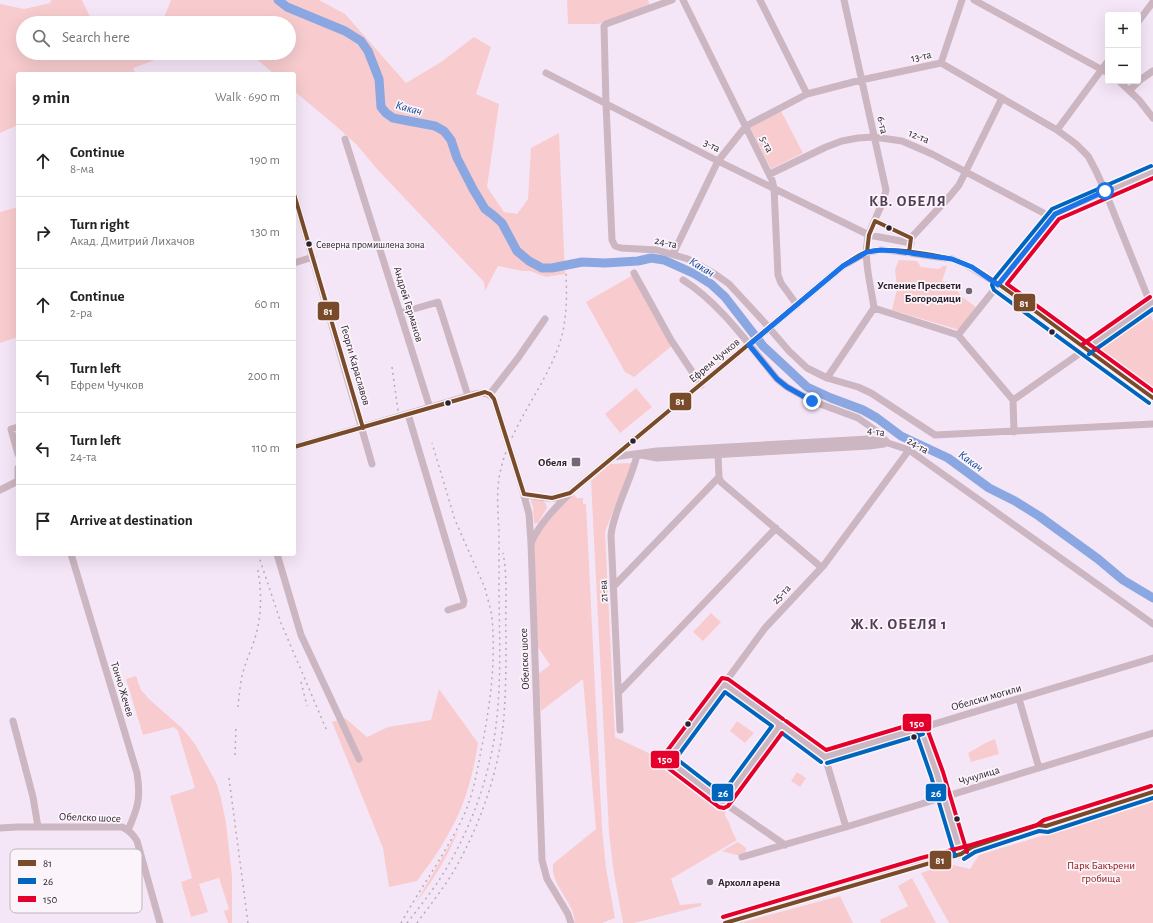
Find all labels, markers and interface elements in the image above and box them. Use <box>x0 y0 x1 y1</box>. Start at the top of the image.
map controls <box>1105 12 1141 84</box>
button: + <box>1105 12 1141 48</box>
search box <box>16 16 296 60</box>
icon: search <box>30 27 52 49</box>
text: Search here <box>62 30 130 45</box>
button: − <box>1105 48 1141 84</box>
street label: 13-та <box>910 49 932 64</box>
text: 9 min <box>32 89 70 106</box>
text: Walk · 690 m <box>215 91 280 104</box>
water label: Какач <box>394 99 424 117</box>
street label: 6-та <box>875 115 890 135</box>
street label: 12-та <box>907 127 931 146</box>
street label: 5-та <box>758 134 775 154</box>
street label: 3-та <box>702 137 722 154</box>
text: Continue <box>70 145 125 160</box>
icon: ahead <box>32 150 54 172</box>
text: 190 m <box>250 154 280 167</box>
text: 8-ма <box>70 163 94 176</box>
route start <box>1096 182 1114 200</box>
district label: КВ. ОБЕЛЯ <box>869 194 947 209</box>
text: Turn right <box>70 217 129 232</box>
icon: right <box>32 222 54 244</box>
unlabelled marker <box>884 223 894 233</box>
text: 130 m <box>251 226 280 239</box>
text: Акад. Дмитрий Лихачов <box>70 235 195 248</box>
street label: 24-та <box>654 235 678 250</box>
marker: Северна промишлена зона <box>304 239 314 249</box>
place label: Северна промишлена зона <box>316 240 425 250</box>
water label: Какач <box>687 255 717 279</box>
street label: Андрей Германов <box>392 265 425 343</box>
place label: Успение Пресвети Богородици <box>877 280 961 304</box>
marker: Успение Пресвети Богородици <box>964 286 974 296</box>
text: Continue <box>70 289 125 304</box>
line badge: 81 <box>1013 293 1036 312</box>
icon: ahead <box>32 294 54 316</box>
text: 60 m <box>254 298 280 311</box>
text: 81 <box>1019 298 1029 309</box>
line badge: 81 <box>317 301 340 321</box>
text: 81 <box>323 306 333 317</box>
text: 2-ра <box>70 307 92 320</box>
street label: Георги Караславов <box>339 324 372 406</box>
unlabelled marker <box>1047 327 1057 337</box>
street label: Ефрем Чучков <box>687 336 742 385</box>
text: Turn left <box>70 361 121 376</box>
icon: left <box>32 366 54 388</box>
text: 200 m <box>248 370 280 383</box>
text: Ефрем Чучков <box>70 379 144 392</box>
line badge: 81 <box>669 392 692 411</box>
route end <box>803 392 821 410</box>
text: 81 <box>675 396 685 407</box>
unlabelled marker <box>443 398 453 408</box>
street label: 4-та <box>866 425 886 438</box>
text: Turn left <box>70 433 121 448</box>
street label: 24-та <box>905 435 930 456</box>
unlabelled marker <box>628 436 638 446</box>
icon: left <box>32 438 54 460</box>
text: 110 m <box>252 442 280 455</box>
water label: Какач <box>957 448 985 474</box>
text: 24-та <box>70 451 97 464</box>
marker: Обеля <box>570 456 582 468</box>
place label: Обеля <box>538 457 567 468</box>
icon: arrive <box>32 510 54 532</box>
text: Arrive at destination <box>70 513 193 528</box>
street label: 21-ва <box>597 580 610 602</box>
street label: 25-та <box>770 583 793 606</box>
district label: Ж.К. ОБЕЛЯ 1 <box>851 617 947 632</box>
street label: Обелско шосе <box>518 628 531 690</box>
street label: Тончо Жечев <box>109 660 136 718</box>
street label: Обелски могили <box>950 682 1023 713</box>
line badge: 150 <box>902 713 932 732</box>
text: 150 <box>910 718 924 729</box>
unlabelled marker <box>683 719 693 729</box>
unlabelled marker <box>909 732 919 742</box>
line badge: 150 <box>650 750 680 769</box>
text: 150 <box>658 754 672 765</box>
street label: Чучулица <box>957 764 1001 787</box>
line badge: 26 <box>711 783 734 802</box>
line badge: 26 <box>925 783 947 802</box>
text: 26 <box>718 788 728 799</box>
text: 26 <box>931 788 941 799</box>
street label: Обелско шосе <box>59 811 121 824</box>
unlabelled marker <box>952 814 962 824</box>
legend <box>10 849 142 913</box>
line badge: 81 <box>929 850 952 870</box>
text: 81 <box>935 855 945 866</box>
text: 81 <box>43 858 52 869</box>
park label: Парк Бакърени гробища <box>1067 860 1135 884</box>
text: 26 <box>43 876 53 887</box>
marker: Архолл арена <box>705 877 715 887</box>
place label: Архолл арена <box>718 877 780 888</box>
text: 150 <box>43 894 57 905</box>

